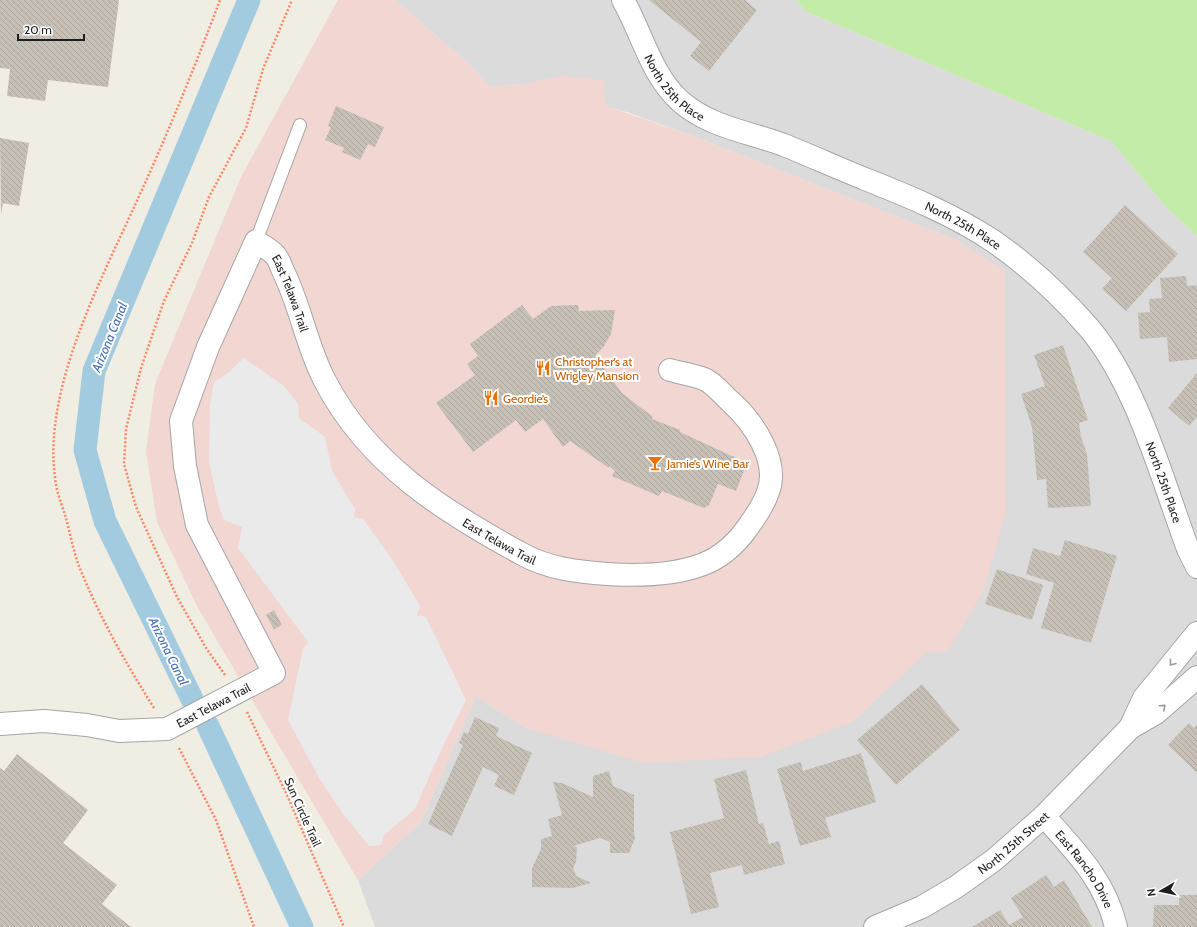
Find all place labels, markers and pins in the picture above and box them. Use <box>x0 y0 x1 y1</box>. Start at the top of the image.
place label: Christopher’s at Wrigley Mansion <box>555 354 639 383</box>
restaurant icon: Christopher’s at Wrigley Mansion <box>534 359 552 377</box>
restaurant icon: Geordie’s <box>482 389 500 407</box>
place label: Geordie’s <box>503 391 548 406</box>
bar icon: Jamie’s Wine Bar <box>646 454 664 472</box>
place label: Jamie’s Wine Bar <box>666 456 749 471</box>

